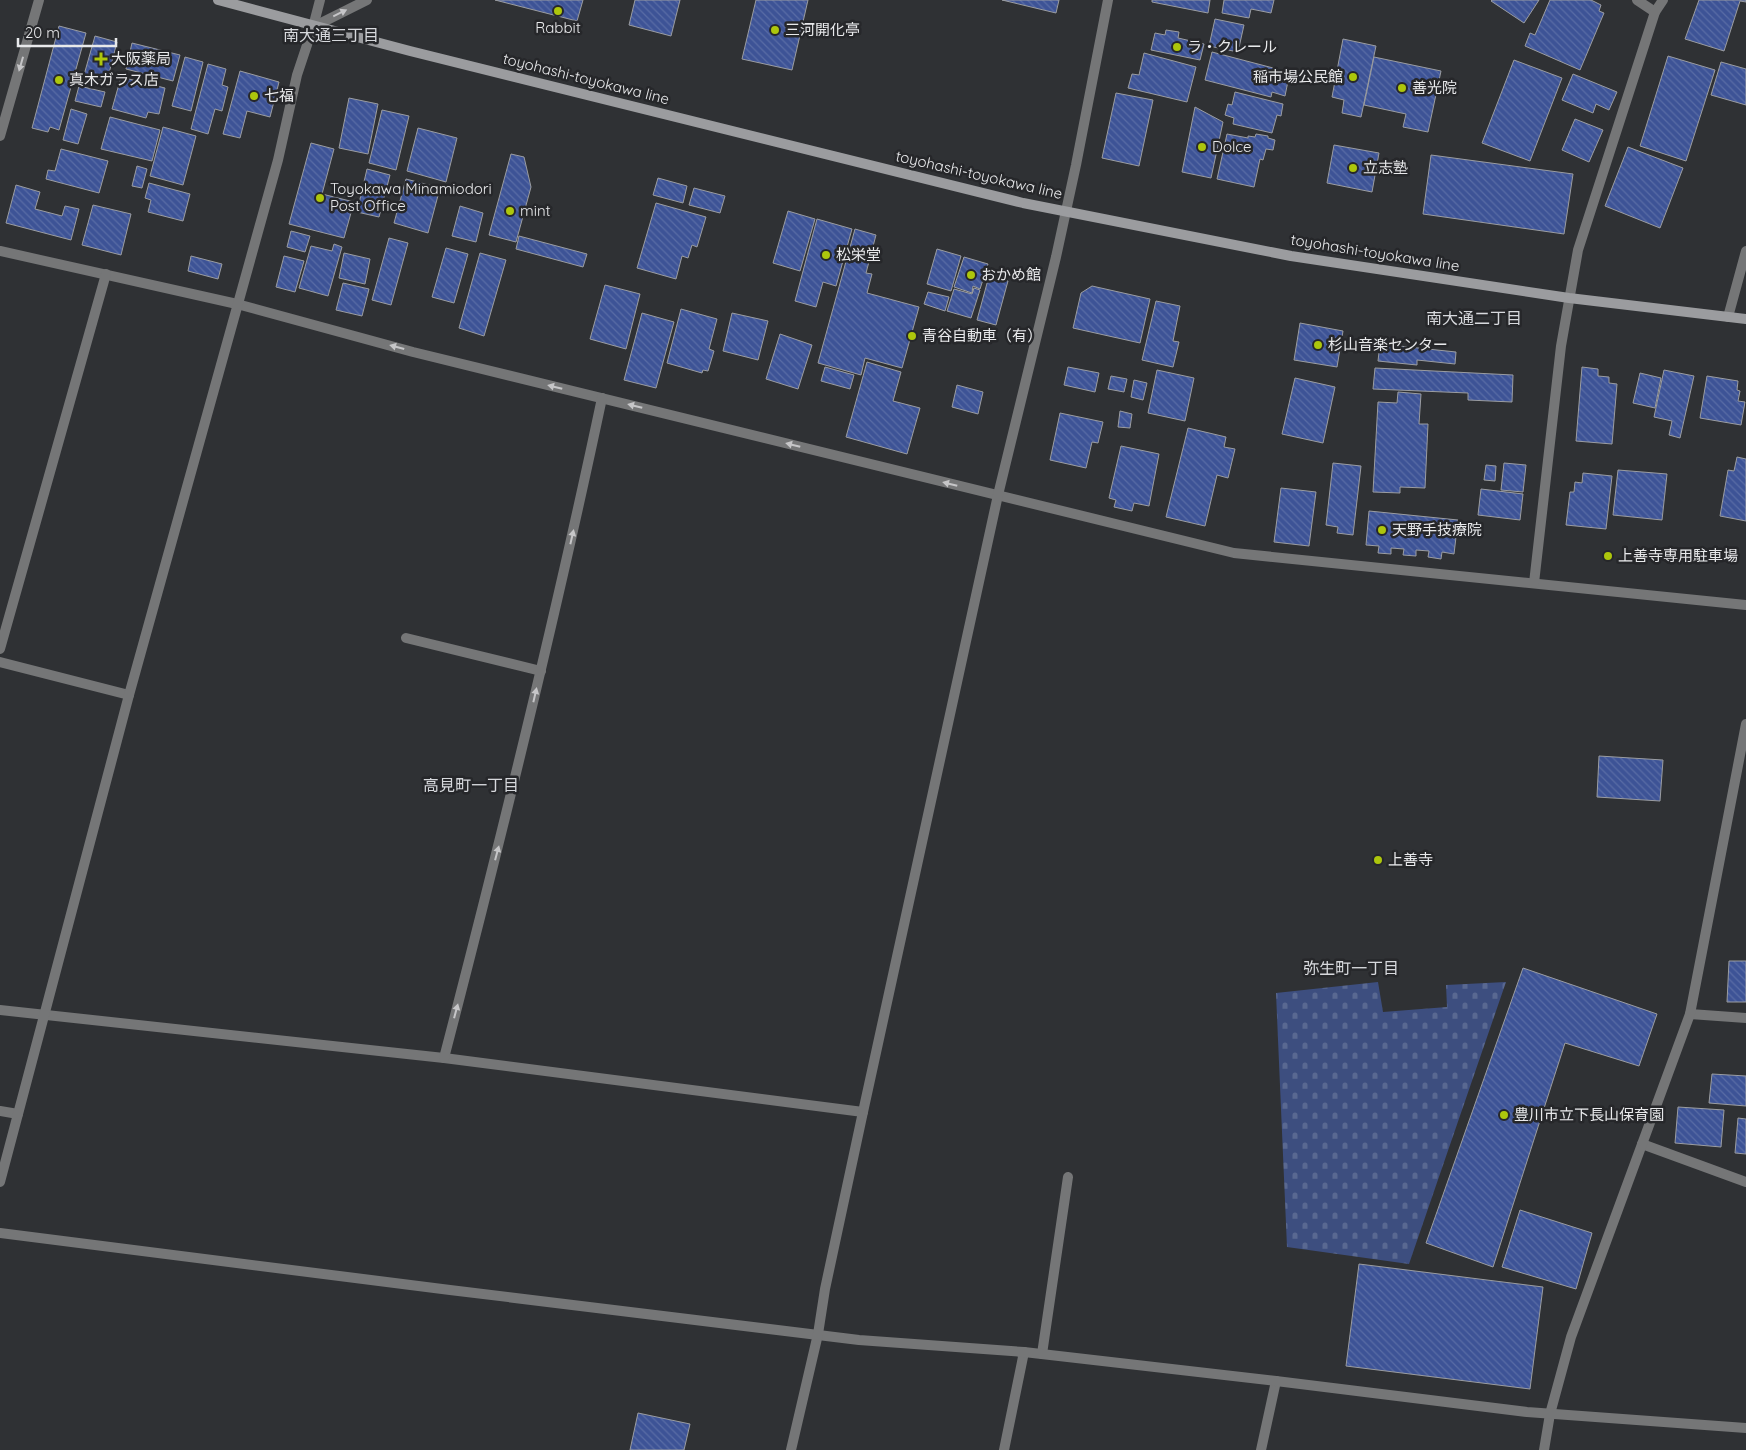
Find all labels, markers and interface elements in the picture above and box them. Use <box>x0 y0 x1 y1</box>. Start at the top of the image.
marker: Rabbit <box>552 5 564 17</box>
one-way arrow <box>333 9 347 17</box>
scale bar <box>18 15 115 47</box>
place label: Rabbit <box>535 18 581 37</box>
place label: 三河開化亭 <box>785 20 860 39</box>
text: 20 m <box>25 23 60 42</box>
marker: 三河開化亭 <box>769 24 781 36</box>
district label: 南大通三丁目 <box>283 25 379 45</box>
place label: ラ・クレール <box>1187 37 1277 56</box>
marker: ラ・クレール <box>1171 41 1183 53</box>
place label: 大阪薬局 <box>111 49 171 68</box>
street label: toyohashi-toyokawa line <box>501 49 671 108</box>
marker: 大阪薬局 <box>95 53 107 65</box>
one-way arrow <box>16 56 24 71</box>
place label: 稲市場公民館 <box>1253 67 1343 86</box>
place label: 真木ガラス店 <box>69 70 159 89</box>
marker: 稲市場公民館 <box>1347 71 1359 83</box>
marker: 真木ガラス店 <box>53 74 65 86</box>
place label: 善光院 <box>1412 78 1457 97</box>
marker: 善光院 <box>1396 82 1408 94</box>
place label: 七福 <box>264 86 294 105</box>
marker: 七福 <box>248 90 260 102</box>
place label: Dolce <box>1212 137 1252 156</box>
marker: Dolce <box>1196 141 1208 153</box>
street label: toyohashi-toyokawa line <box>894 146 1064 203</box>
place label: 立志塾 <box>1363 158 1408 177</box>
marker: 立志塾 <box>1347 162 1359 174</box>
place label: Toyokawa Minamiodori Post Office <box>330 179 492 215</box>
marker: Toyokawa Minamiodori Post Office <box>314 192 326 204</box>
place label: mint <box>520 201 551 220</box>
marker: mint <box>504 205 516 217</box>
street label: toyohashi-toyokawa line <box>1289 230 1461 275</box>
place label: 松栄堂 <box>836 245 881 264</box>
marker: 松栄堂 <box>820 249 832 261</box>
place label: おかめ館 <box>981 265 1041 284</box>
marker: おかめ館 <box>965 269 977 281</box>
district label: 南大通二丁目 <box>1426 308 1522 328</box>
place label: 青谷自動車（有） <box>922 326 1042 345</box>
marker: 青谷自動車（有） <box>906 330 918 342</box>
place label: 杉山音楽センター <box>1328 335 1448 354</box>
marker: 杉山音楽センター <box>1312 339 1324 351</box>
one-way arrow <box>389 343 404 351</box>
one-way arrow <box>547 383 562 391</box>
one-way arrow <box>627 402 642 410</box>
one-way arrow <box>785 441 800 449</box>
one-way arrow <box>943 480 958 488</box>
place label: 天野手技療院 <box>1392 520 1482 539</box>
marker: 天野手技療院 <box>1376 524 1388 536</box>
one-way arrow <box>568 530 576 545</box>
place label: 上善寺専用駐車場 <box>1618 546 1738 565</box>
marker: 上善寺専用駐車場 <box>1602 550 1614 562</box>
one-way arrow <box>531 688 539 703</box>
district label: 高見町一丁目 <box>423 775 519 795</box>
one-way arrow <box>493 846 501 861</box>
place label: 上善寺 <box>1388 850 1433 869</box>
marker: 上善寺 <box>1372 854 1384 866</box>
district label: 弥生町一丁目 <box>1303 958 1399 978</box>
one-way arrow <box>452 1003 460 1018</box>
place label: 豊川市立下長山保育園 <box>1514 1105 1664 1124</box>
marker: 豊川市立下長山保育園 <box>1498 1109 1510 1121</box>

